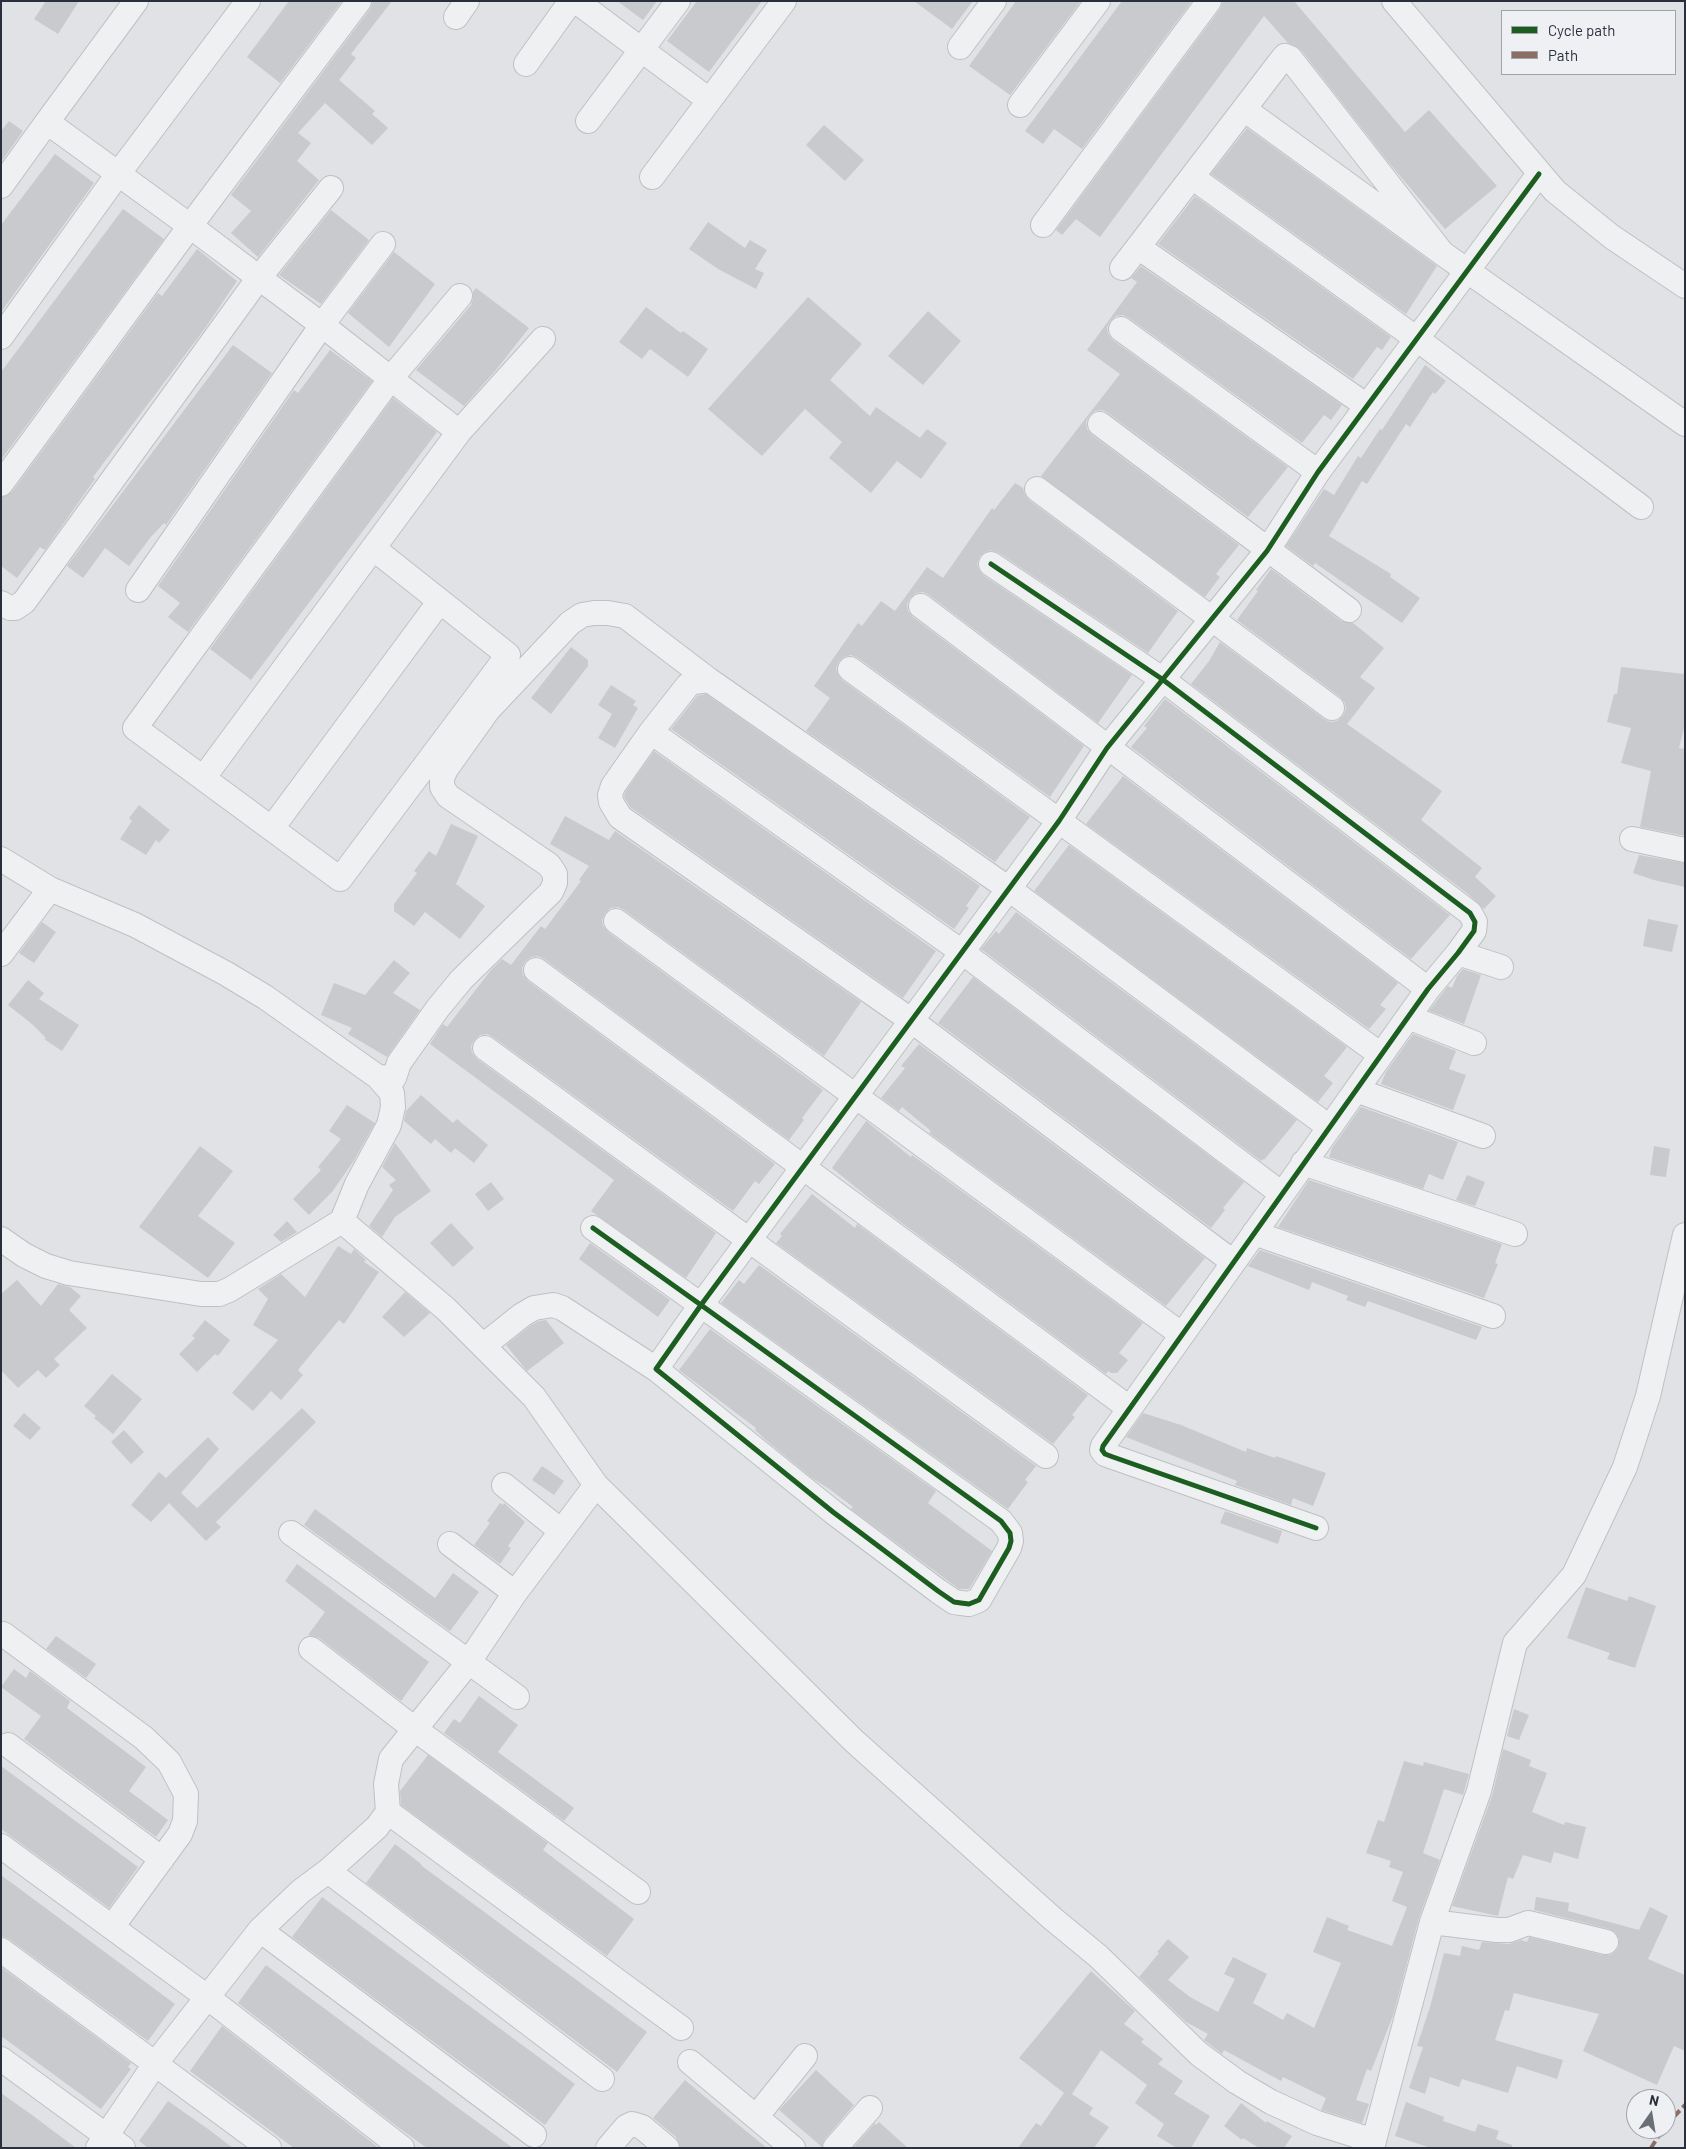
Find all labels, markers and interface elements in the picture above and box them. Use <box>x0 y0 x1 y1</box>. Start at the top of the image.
legend <box>1501 10 1676 75</box>
text: Cycle path <box>1548 21 1615 39</box>
text: Path <box>1548 46 1578 64</box>
north arrow <box>1626 2089 1676 2139</box>
text: N <box>1648 2091 1661 2109</box>

